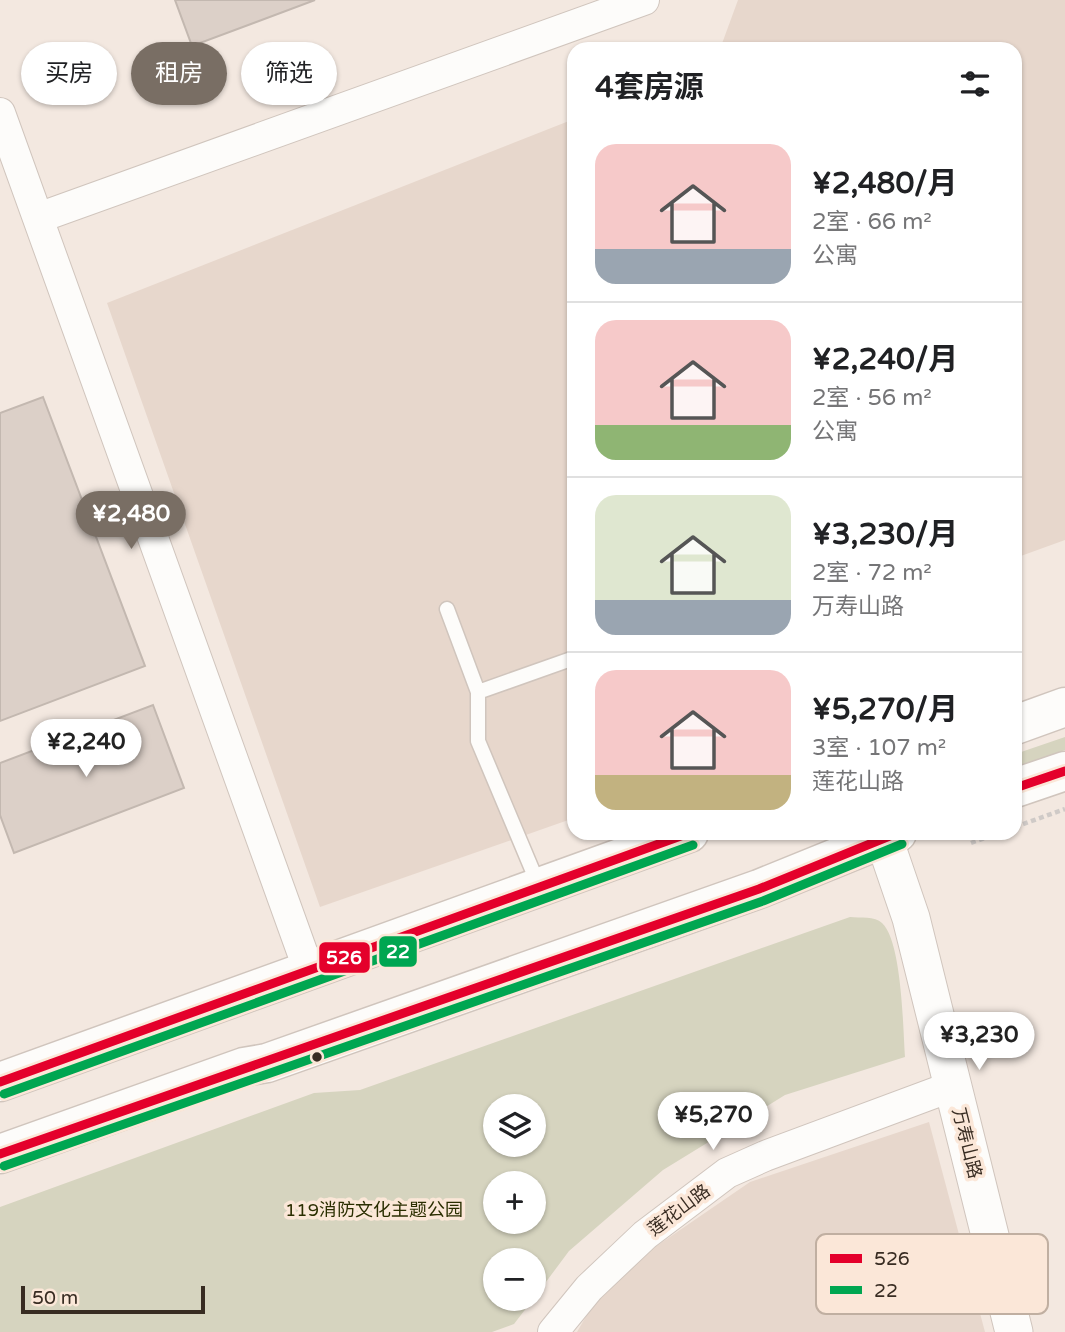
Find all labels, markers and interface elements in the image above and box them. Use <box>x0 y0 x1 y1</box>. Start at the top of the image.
chip: 买房 <box>21 42 117 105</box>
chip: 租房 <box>131 42 227 105</box>
chip: 筛选 <box>241 42 337 105</box>
icon: filters <box>956 65 994 103</box>
text: 4套房源 <box>595 69 704 106</box>
text: ¥2,480/月 <box>812 165 958 202</box>
icon: home <box>651 172 735 256</box>
text: 2室 · 66 m² <box>812 208 932 236</box>
text: 公寓 <box>812 242 858 270</box>
text: ¥2,240/月 <box>812 341 958 378</box>
icon: home <box>651 348 735 432</box>
text: 2室 · 56 m² <box>812 384 932 412</box>
text: 公寓 <box>812 418 858 446</box>
pin: ¥2,480 <box>74 491 188 551</box>
text: ¥2,480 <box>92 500 170 528</box>
text: ¥3,230/月 <box>812 516 958 553</box>
icon: home <box>651 523 735 607</box>
text: 2室 · 72 m² <box>812 559 932 587</box>
text: 万寿山路 <box>812 593 904 621</box>
text: ¥5,270/月 <box>812 691 958 728</box>
icon: home <box>651 698 735 782</box>
pin: ¥2,240 <box>29 720 143 779</box>
text: ¥2,240 <box>47 728 125 756</box>
text: 3室 · 107 m² <box>812 734 946 762</box>
text: 莲花山路 <box>812 768 904 796</box>
line badge: 22 <box>378 935 418 968</box>
line badge: 526 <box>318 941 371 974</box>
text: 22 <box>386 941 410 963</box>
text: 526 <box>326 947 362 969</box>
pin: ¥3,230 <box>922 1012 1036 1072</box>
text: ¥3,230 <box>940 1021 1018 1049</box>
unlabelled marker <box>310 1050 324 1064</box>
pin: ¥5,270 <box>656 1092 770 1152</box>
map controls <box>483 1094 546 1311</box>
button: layers <box>483 1094 546 1157</box>
text: ¥5,270 <box>674 1101 752 1129</box>
street label: 万寿山路 <box>948 1105 986 1181</box>
button: + <box>483 1171 546 1234</box>
street label: 莲花山路 <box>644 1180 714 1240</box>
park label: 119消防文化主题公园 <box>285 1199 463 1221</box>
legend <box>816 1234 1048 1314</box>
button: − <box>483 1248 546 1311</box>
text: 526 <box>874 1248 910 1270</box>
text: 22 <box>874 1280 898 1302</box>
scale bar <box>21 1283 205 1315</box>
text: 50 m <box>32 1287 78 1309</box>

